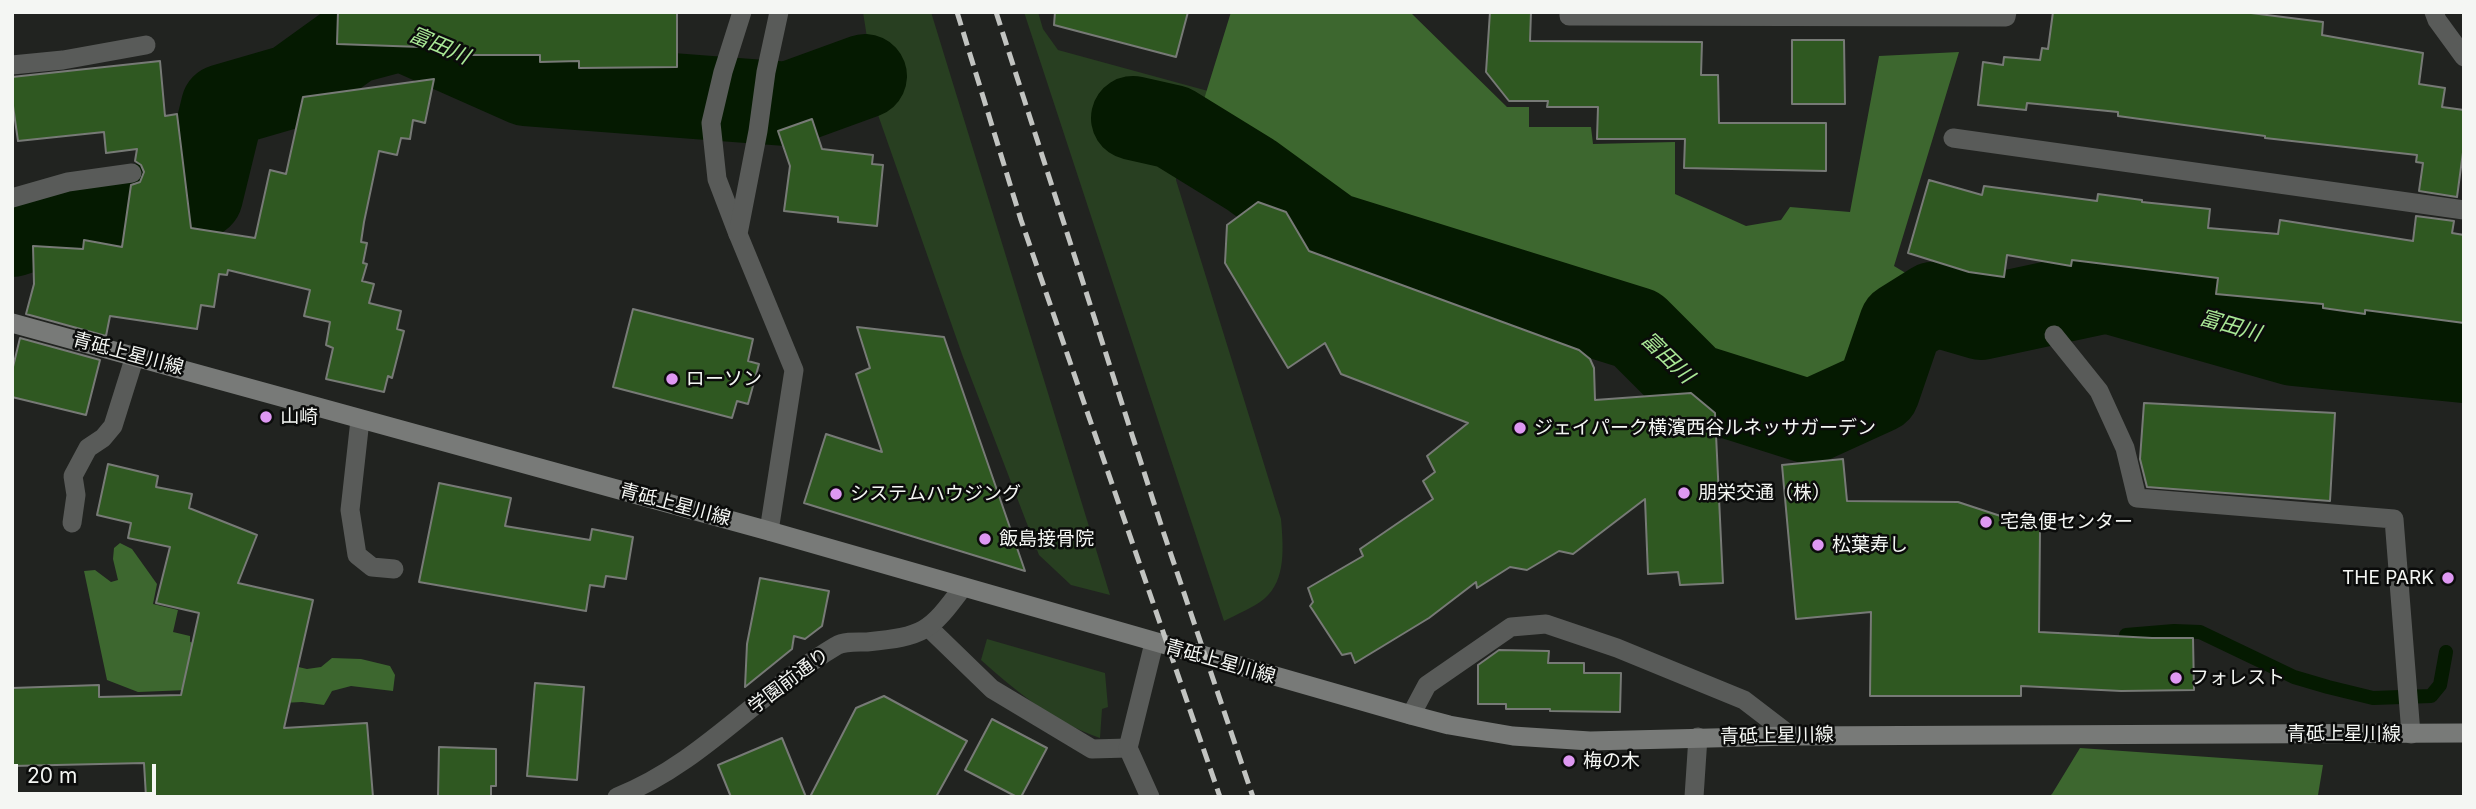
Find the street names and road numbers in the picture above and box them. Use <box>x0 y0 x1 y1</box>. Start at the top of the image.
street label: 青砥上星川線 <box>70 328 186 380</box>
street label: 青砥上星川線 <box>617 479 733 531</box>
street label: 青砥上星川線 <box>1162 635 1278 689</box>
street label: 学園前通り <box>744 643 834 719</box>
street label: 青砥上星川線 <box>2287 723 2401 745</box>
street label: 青砥上星川線 <box>1720 724 1834 748</box>

